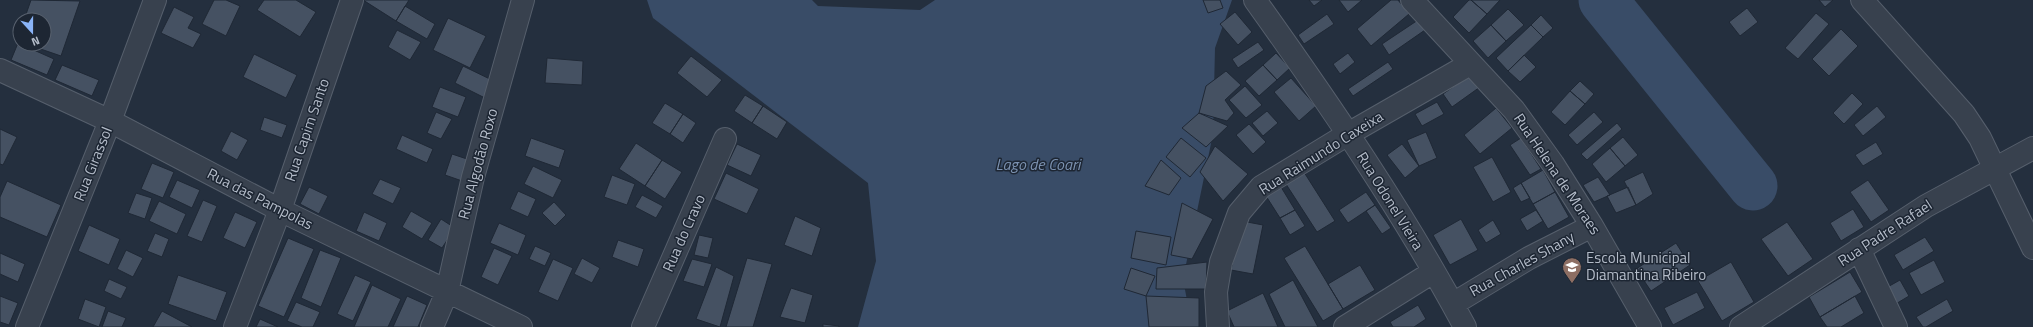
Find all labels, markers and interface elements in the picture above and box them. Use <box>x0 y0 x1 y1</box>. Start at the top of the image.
north arrow <box>12 12 52 52</box>
text: N <box>29 33 42 50</box>
street label: Rua Capim Santo <box>278 75 335 184</box>
street label: Rua Raimundo Caxeixa <box>1254 105 1388 200</box>
street label: Rua Algodão Roxo <box>452 106 503 222</box>
street label: Rua Helena de Moraes <box>1508 108 1607 239</box>
street label: Rua Girassol <box>67 123 118 205</box>
street label: Rua Odonel Vieira <box>1351 147 1430 255</box>
water label: Lago de Coari <box>996 152 1082 176</box>
street label: Rua das Pampolas <box>203 162 317 235</box>
street label: Rua do Cravo <box>656 190 711 275</box>
street label: Rua Padre Rafael <box>1833 193 1936 272</box>
street label: Rua Charles Shany <box>1465 225 1579 302</box>
place label: Escola Municipal Diamantina Ribeiro <box>1586 246 1706 286</box>
school or university icon: Escola Municipal Diamantina Ribeiro <box>1561 256 1583 284</box>

